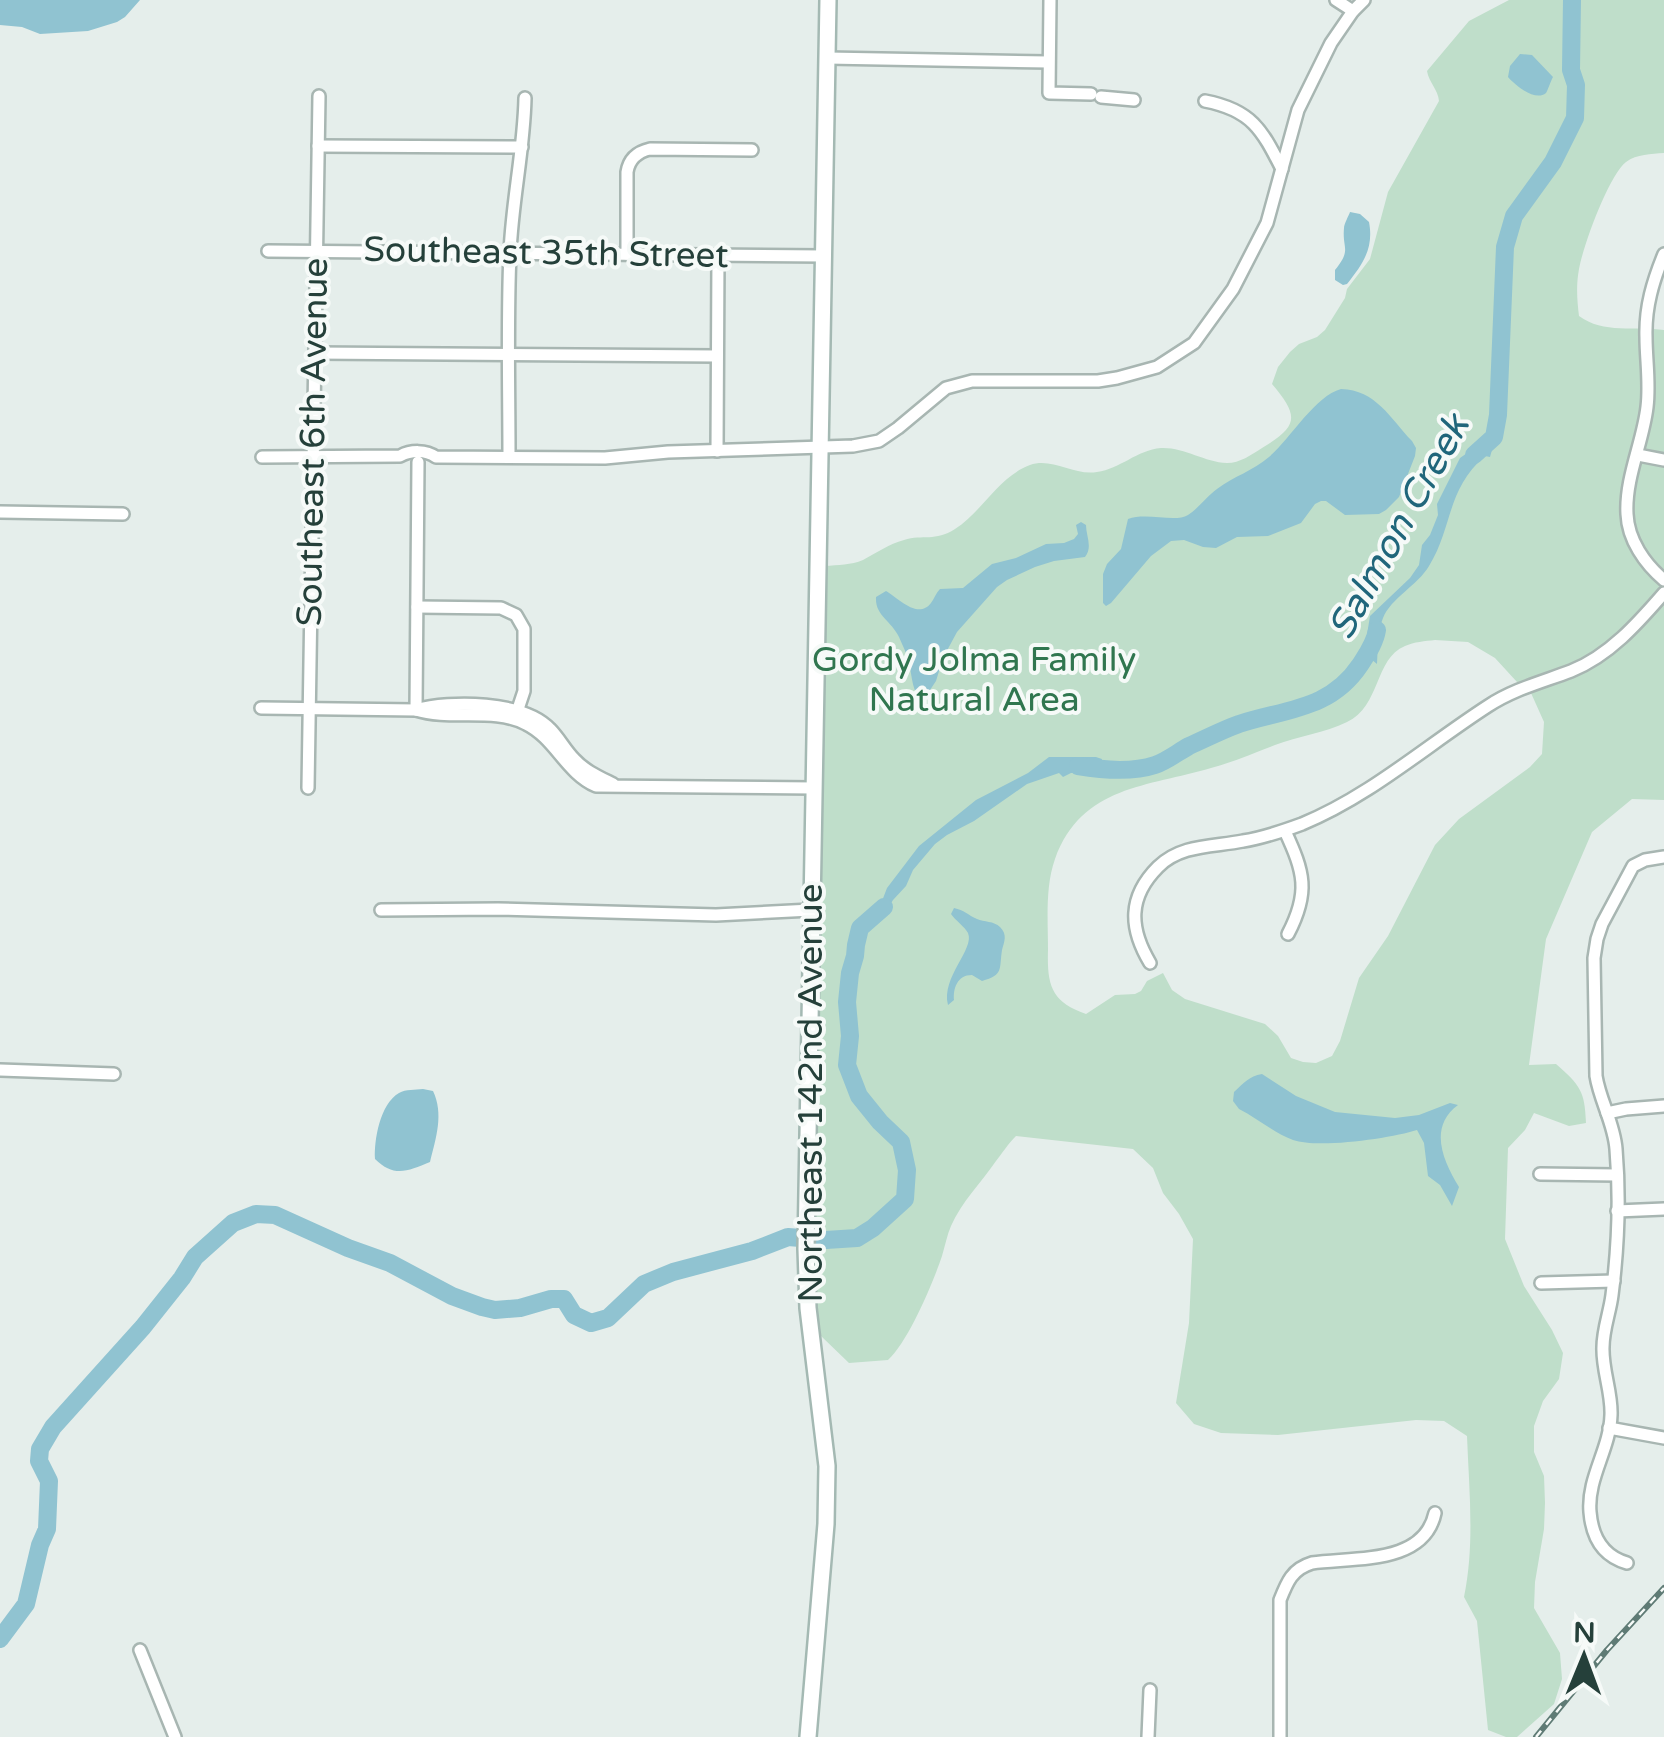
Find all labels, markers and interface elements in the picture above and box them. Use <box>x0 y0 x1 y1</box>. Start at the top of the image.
street label: Southeast 35th Street <box>363 229 729 277</box>
street label: Southeast 6th Avenue <box>289 257 337 627</box>
water label: Salmon Creek <box>1319 405 1481 647</box>
park label: Gordy Jolma Family Natural Area <box>812 639 1136 721</box>
street label: Northeast 142nd Avenue <box>790 883 832 1303</box>
north arrow <box>1534 1607 1634 1707</box>
text: N <box>1573 1616 1596 1650</box>

